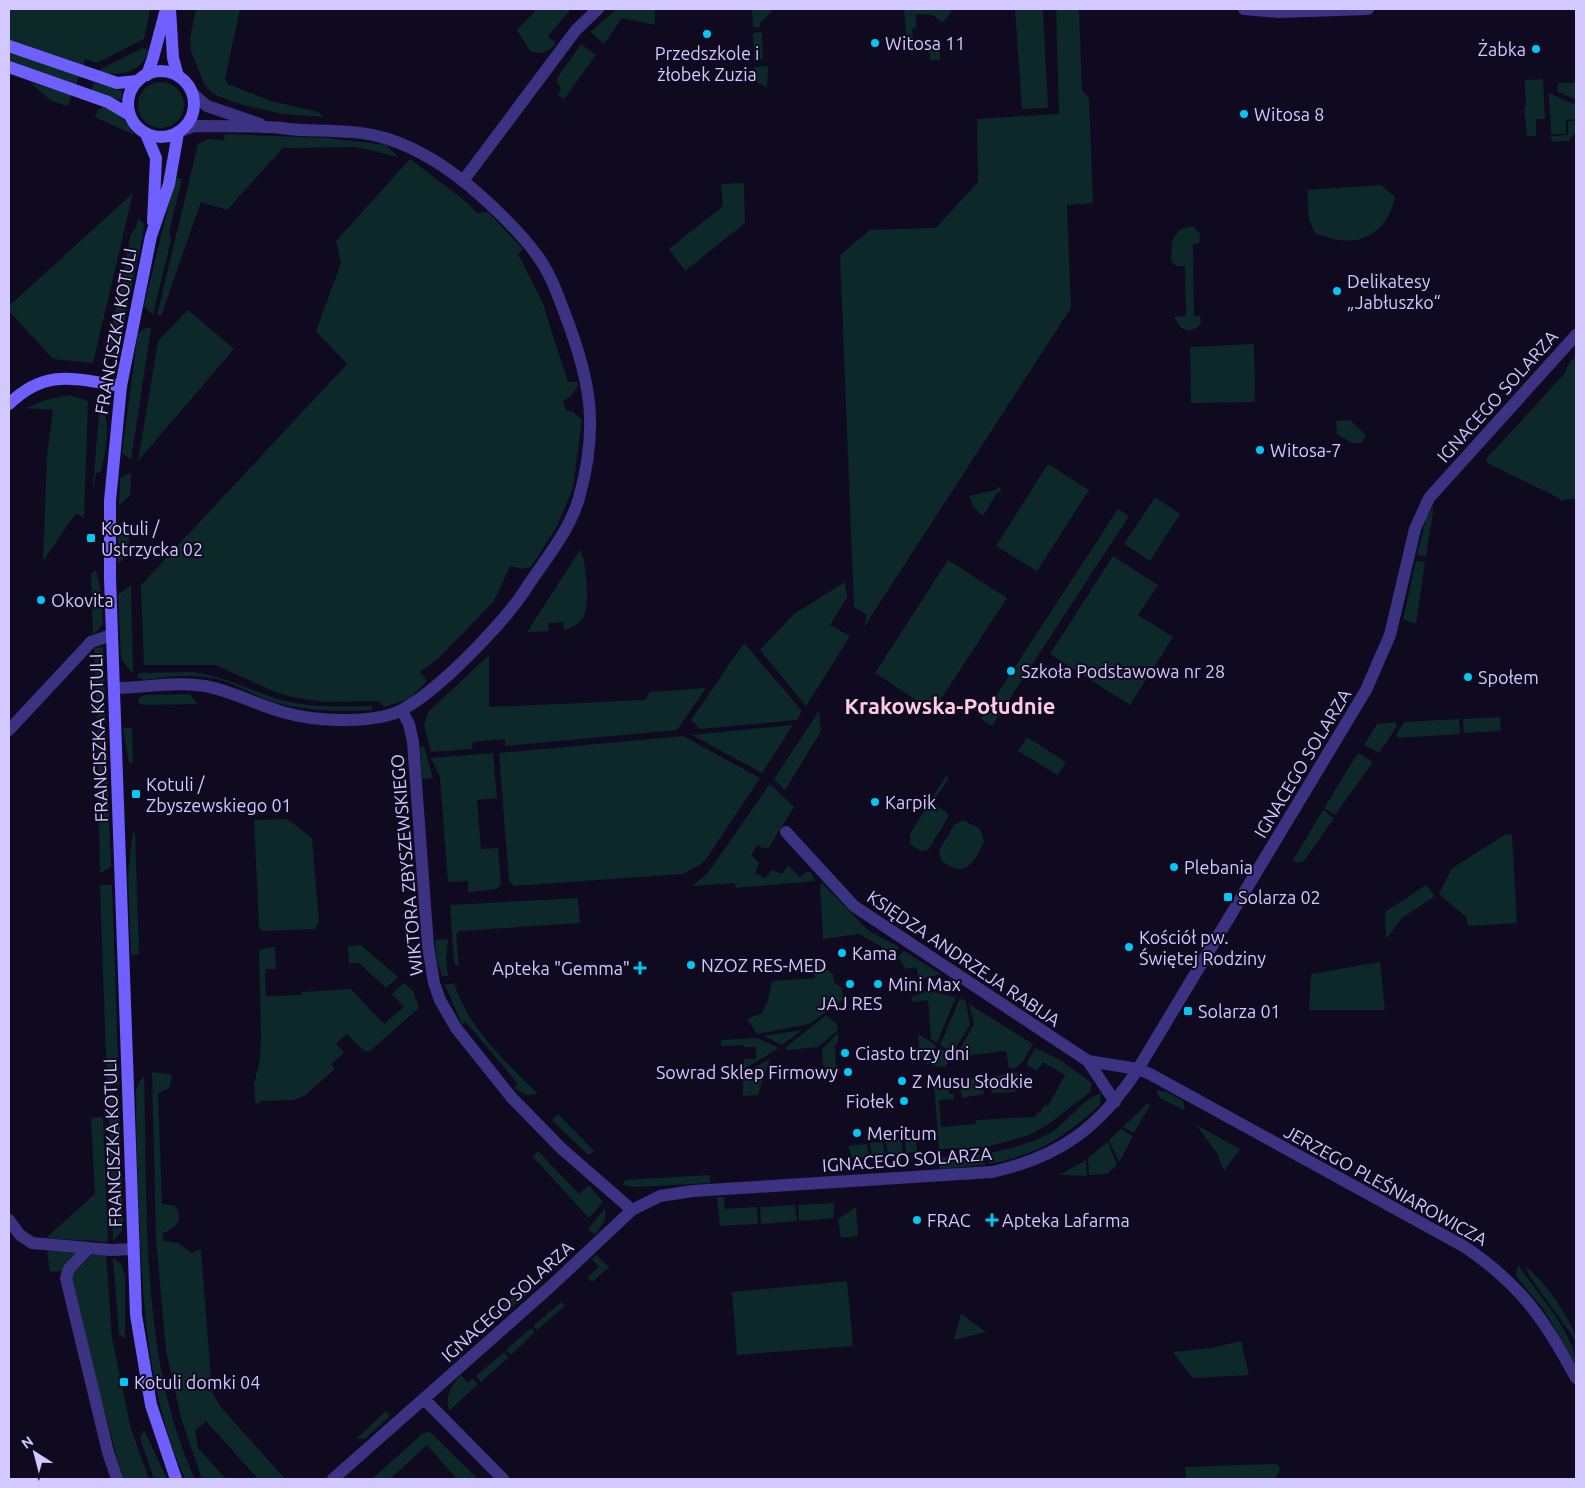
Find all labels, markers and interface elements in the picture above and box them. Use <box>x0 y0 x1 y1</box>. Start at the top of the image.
marker: Przedszkole i żłobek Zuzia <box>701 28 713 40</box>
place label: Witosa 11 <box>885 33 965 53</box>
marker: Witosa 11 <box>869 37 881 49</box>
place label: Żabka <box>1478 39 1526 59</box>
place label: Przedszkole i żłobek Zuzia <box>655 43 759 84</box>
marker: Żabka <box>1530 43 1542 55</box>
place label: Witosa 8 <box>1254 104 1324 124</box>
marker: Witosa 8 <box>1238 108 1250 120</box>
street label: FRANCISZKA KOTULI <box>91 246 139 416</box>
place label: Delikatesy „Jabłuszko“ <box>1347 271 1441 312</box>
marker: Delikatesy „Jabłuszko“ <box>1331 285 1343 297</box>
street label: IGNACEGO SOLARZA <box>1433 326 1562 466</box>
place label: Witosa-7 <box>1270 440 1341 460</box>
marker: Witosa-7 <box>1254 444 1266 456</box>
place label: Kotuli / Ustrzycka 02 <box>101 518 203 559</box>
marker: Kotuli / Ustrzycka 02 <box>85 532 97 544</box>
place label: Okovita <box>51 590 114 610</box>
marker: Okovita <box>35 594 47 606</box>
street label: FRANCISZKA KOTULI <box>85 653 111 823</box>
place label: Szkoła Podstawowa nr 28 <box>1021 661 1225 681</box>
marker: Szkoła Podstawowa nr 28 <box>1005 665 1017 677</box>
place label: Społem <box>1478 667 1539 687</box>
marker: Społem <box>1462 671 1474 683</box>
street label: IGNACEGO SOLARZA <box>1250 685 1355 841</box>
district label: Krakowska-Południe <box>844 693 1056 718</box>
street label: WIKTORA ZBYSZEWSKIEGO <box>386 753 426 977</box>
place label: Kotuli / Zbyszewskiego 01 <box>146 774 292 815</box>
marker: Kotuli / Zbyszewskiego 01 <box>130 788 142 800</box>
place label: Karpik <box>885 792 936 812</box>
marker: Karpik <box>869 796 881 808</box>
place label: Plebania <box>1184 857 1253 877</box>
marker: Plebania <box>1168 861 1180 873</box>
street label: KSIĘDZA ANDRZEJA RABIJA <box>864 886 1064 1030</box>
place label: Solarza 02 <box>1238 887 1321 907</box>
marker: Solarza 02 <box>1222 891 1234 903</box>
place label: Kościół pw. Świętej Rodziny <box>1139 927 1266 968</box>
marker: Kościół pw. Świętej Rodziny <box>1123 941 1135 953</box>
place label: Kama <box>852 943 897 963</box>
marker: Kama <box>836 947 848 959</box>
place label: NZOZ RES-MED <box>701 955 827 975</box>
place label: Apteka "Gemma" <box>492 958 630 978</box>
marker: NZOZ RES-MED <box>685 959 697 971</box>
marker: Apteka "Gemma" <box>634 962 646 974</box>
place label: Mini Max <box>888 974 961 994</box>
marker: JAJ RES <box>844 978 856 990</box>
marker: Mini Max <box>872 978 884 990</box>
place label: JAJ RES <box>818 993 882 1013</box>
place label: Solarza 01 <box>1198 1001 1281 1021</box>
marker: Solarza 01 <box>1182 1005 1194 1017</box>
place label: Ciasto trzy dni <box>855 1043 969 1063</box>
marker: Ciasto trzy dni <box>839 1047 851 1059</box>
street label: FRANCISZKA KOTULI <box>99 1058 125 1228</box>
place label: Sowrad Sklep Firmowy <box>656 1062 838 1082</box>
marker: Sowrad Sklep Firmowy <box>842 1066 854 1078</box>
place label: Z Musu Słodkie <box>912 1071 1033 1091</box>
marker: Z Musu Słodkie <box>896 1075 908 1087</box>
place label: Fiołek <box>846 1091 894 1111</box>
marker: Fiołek <box>898 1095 910 1107</box>
street label: JERZEGO PLEŚNIAROWICZA <box>1281 1120 1492 1249</box>
place label: Meritum <box>867 1123 937 1143</box>
marker: Meritum <box>851 1127 863 1139</box>
street label: IGNACEGO SOLARZA <box>821 1143 993 1175</box>
place label: FRAC <box>927 1210 971 1230</box>
place label: Apteka Lafarma <box>1002 1210 1130 1230</box>
marker: FRAC <box>911 1214 923 1226</box>
marker: Apteka Lafarma <box>986 1214 998 1226</box>
street label: IGNACEGO SOLARZA <box>437 1236 577 1365</box>
place label: Kotuli domki 04 <box>134 1372 260 1392</box>
marker: Kotuli domki 04 <box>118 1376 130 1388</box>
north arrow <box>10 1428 60 1478</box>
text: N <box>18 1433 36 1452</box>

